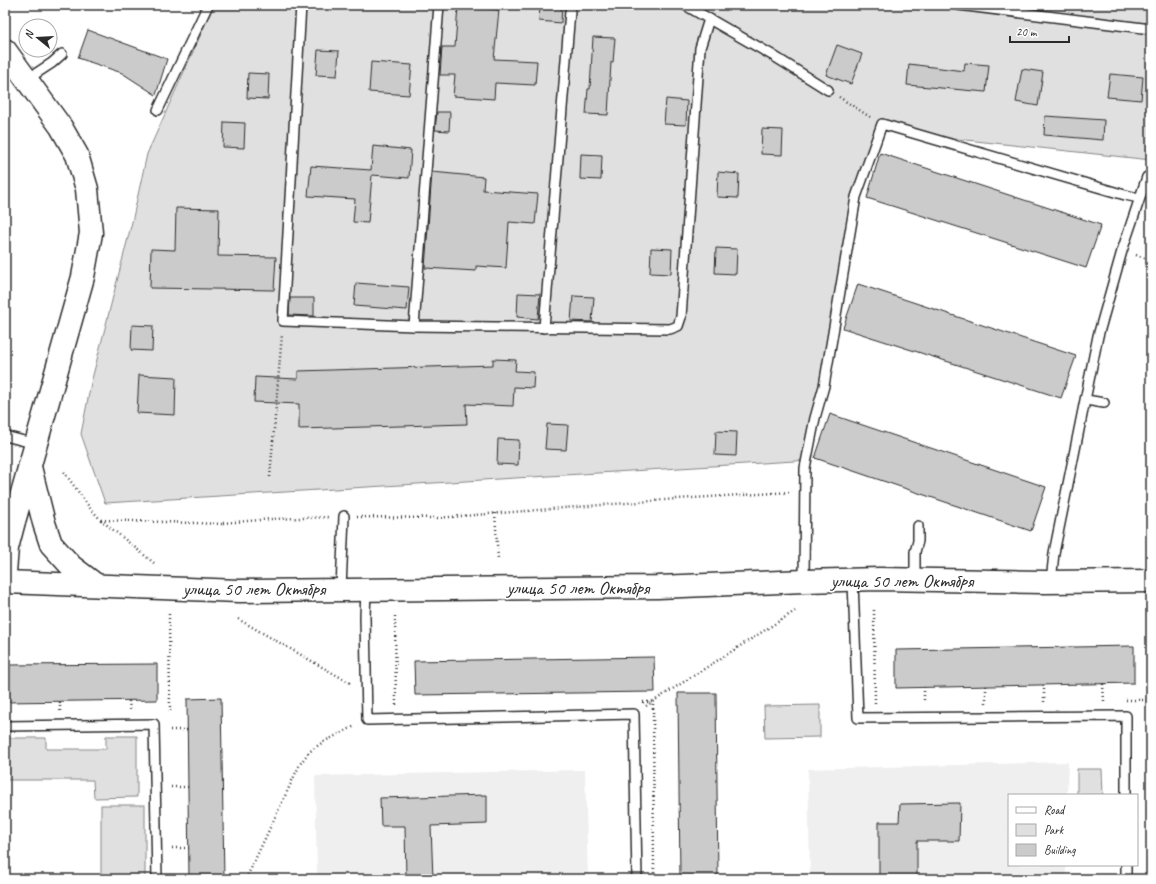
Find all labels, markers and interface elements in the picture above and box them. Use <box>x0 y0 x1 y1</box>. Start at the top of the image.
north arrow <box>18 18 58 58</box>
scale bar <box>1010 18 1069 44</box>
text: 20 m <box>1016 24 1038 40</box>
text: N <box>21 27 37 40</box>
street label: улица 50 лет Октября <box>830 569 975 593</box>
street label: улица 50 лет Октября <box>506 576 651 600</box>
street label: улица 50 лет Октября <box>182 577 327 601</box>
legend <box>1008 794 1138 866</box>
text: Road <box>1044 802 1066 818</box>
text: Park <box>1044 822 1065 838</box>
text: Building <box>1044 842 1076 858</box>

